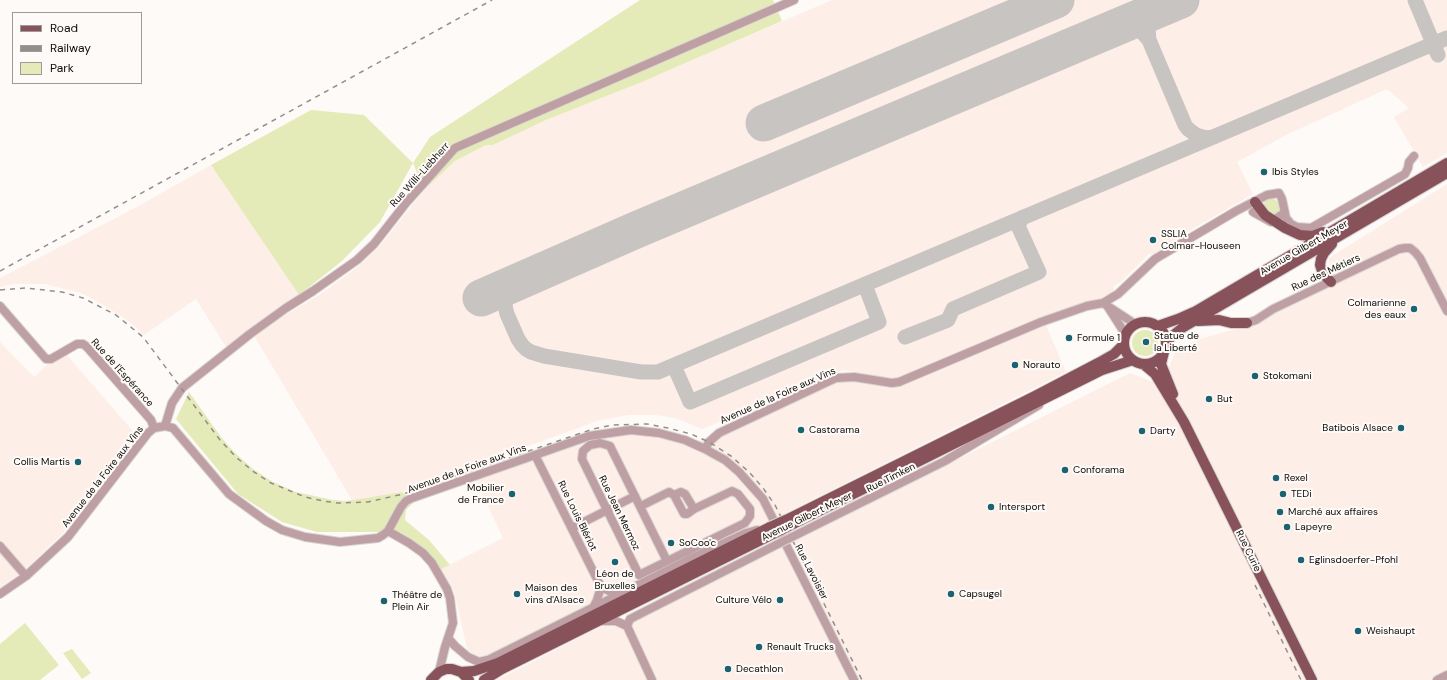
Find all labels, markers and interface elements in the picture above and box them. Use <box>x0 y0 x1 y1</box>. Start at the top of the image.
legend <box>12 12 142 84</box>
text: Road <box>50 20 78 36</box>
text: Railway <box>50 40 91 56</box>
text: Park <box>50 60 74 76</box>
street label: Rue Willi-Liebherr <box>388 140 452 210</box>
place label: Ibis Styles <box>1272 166 1319 178</box>
marker: Ibis Styles <box>1259 167 1269 177</box>
street label: Avenue Gilbert Meyer <box>1258 218 1350 278</box>
place label: SSLIA Colmar-Houseen <box>1161 228 1240 252</box>
marker: SSLIA Colmar-Houseen <box>1148 235 1158 245</box>
street label: Rue des Métiers <box>1290 252 1362 294</box>
place label: Colmarienne des eaux <box>1347 297 1406 320</box>
marker: Colmarienne des eaux <box>1409 304 1419 314</box>
place label: Statue de la Liberté <box>1154 330 1199 354</box>
place label: Formule 1 <box>1077 332 1120 344</box>
marker: Formule 1 <box>1064 333 1074 343</box>
street label: Rue de l'Espérance <box>88 337 156 409</box>
marker: Statue de la Liberté <box>1141 337 1151 347</box>
place label: Norauto <box>1023 359 1060 371</box>
marker: Norauto <box>1010 360 1020 370</box>
street label: Avenue de la Foire aux Vins <box>718 365 838 427</box>
place label: Stokomani <box>1263 370 1312 382</box>
marker: Stokomani <box>1250 371 1260 381</box>
place label: But <box>1217 393 1233 405</box>
marker: But <box>1204 394 1214 404</box>
place label: Batibois Alsace <box>1322 422 1393 434</box>
marker: Batibois Alsace <box>1396 423 1406 433</box>
street label: Avenue de la Foire aux Vins <box>60 424 146 530</box>
place label: Castorama <box>809 424 860 436</box>
marker: Castorama <box>796 425 806 435</box>
place label: Darty <box>1150 425 1175 437</box>
marker: Darty <box>1137 426 1147 436</box>
street label: Avenue de la Foire aux Vins <box>406 442 528 496</box>
place label: Collis Martis <box>13 456 70 468</box>
marker: Collis Martis <box>73 457 83 467</box>
street label: Rue Timken <box>865 461 917 495</box>
place label: Conforama <box>1073 464 1124 476</box>
marker: Conforama <box>1060 465 1070 475</box>
place label: Rexel <box>1284 472 1308 484</box>
marker: Rexel <box>1271 473 1281 483</box>
street label: Rue Jean Mermoz <box>596 474 642 552</box>
street label: Rue Louis Blériot <box>555 479 599 553</box>
place label: Mobilier de France <box>458 482 504 506</box>
place label: TEDi <box>1291 488 1312 500</box>
marker: Mobilier de France <box>507 489 517 499</box>
marker: TEDi <box>1278 489 1288 499</box>
street label: Avenue Gilbert Meyer <box>760 490 854 544</box>
place label: Intersport <box>999 501 1045 513</box>
marker: Intersport <box>986 502 996 512</box>
place label: Marché aux affaires <box>1288 506 1378 518</box>
marker: Marché aux affaires <box>1275 507 1285 517</box>
place label: Lapeyre <box>1295 521 1332 533</box>
marker: Lapeyre <box>1282 522 1292 532</box>
street label: Rue Curie <box>1233 528 1263 574</box>
place label: SoCoo'c <box>679 537 716 549</box>
marker: SoCoo'c <box>666 538 676 548</box>
street label: Rue Lavoisier <box>792 542 830 602</box>
place label: Eglinsdoerfer-Pfohl <box>1309 554 1398 566</box>
marker: Eglinsdoerfer-Pfohl <box>1296 555 1306 565</box>
marker: Léon de Bruxelles <box>610 557 620 567</box>
place label: Léon de Bruxelles <box>594 568 636 592</box>
place label: Maison des vins d'Alsace <box>525 582 584 606</box>
place label: Capsugel <box>959 588 1002 600</box>
place label: Théâtre de Plein Air <box>392 589 442 612</box>
marker: Maison des vins d'Alsace <box>512 589 522 599</box>
marker: Capsugel <box>946 589 956 599</box>
place label: Culture Vélo <box>715 594 772 606</box>
marker: Culture Vélo <box>775 595 785 605</box>
marker: Théâtre de Plein Air <box>379 596 389 606</box>
place label: Weishaupt <box>1366 625 1415 637</box>
marker: Weishaupt <box>1353 626 1363 636</box>
place label: Renault Trucks <box>767 641 834 653</box>
marker: Renault Trucks <box>754 642 764 652</box>
place label: Decathlon <box>736 663 783 675</box>
marker: Decathlon <box>723 664 733 674</box>

